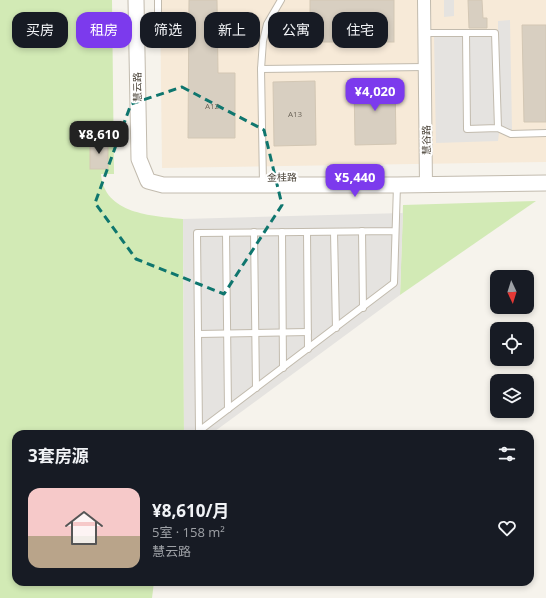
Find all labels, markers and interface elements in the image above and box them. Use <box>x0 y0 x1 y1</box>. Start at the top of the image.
chip: 买房 <box>12 12 68 48</box>
chip: 租房 <box>76 12 132 48</box>
chip: 筛选 <box>140 12 196 48</box>
chip: 新上 <box>204 12 260 48</box>
chip: 公寓 <box>268 12 324 48</box>
chip: 住宅 <box>332 12 388 48</box>
street label: 慧云路 <box>130 72 144 102</box>
pin: ¥4,020 <box>342 78 408 112</box>
text: ¥4,020 <box>355 82 395 100</box>
house number: A12 <box>205 100 220 111</box>
house number: A13 <box>288 108 303 119</box>
pin: ¥8,610 <box>66 121 132 155</box>
text: ¥8,610 <box>79 125 119 143</box>
street label: 慧谷路 <box>419 125 433 155</box>
pin: ¥5,440 <box>322 164 388 198</box>
text: ¥5,440 <box>335 168 375 186</box>
street label: 金桂路 <box>267 170 297 184</box>
north arrow <box>490 270 534 314</box>
map controls <box>490 270 534 418</box>
button: locate <box>490 322 534 366</box>
button: layers <box>490 374 534 418</box>
icon: filters <box>496 443 518 465</box>
text: 3套房源 <box>28 444 89 467</box>
text: ¥8,610/月 <box>152 499 229 522</box>
icon: home <box>60 504 108 552</box>
icon: heart <box>496 517 518 539</box>
text: 5室 · 158 m² <box>152 523 225 541</box>
text: 慧云路 <box>152 542 191 560</box>

